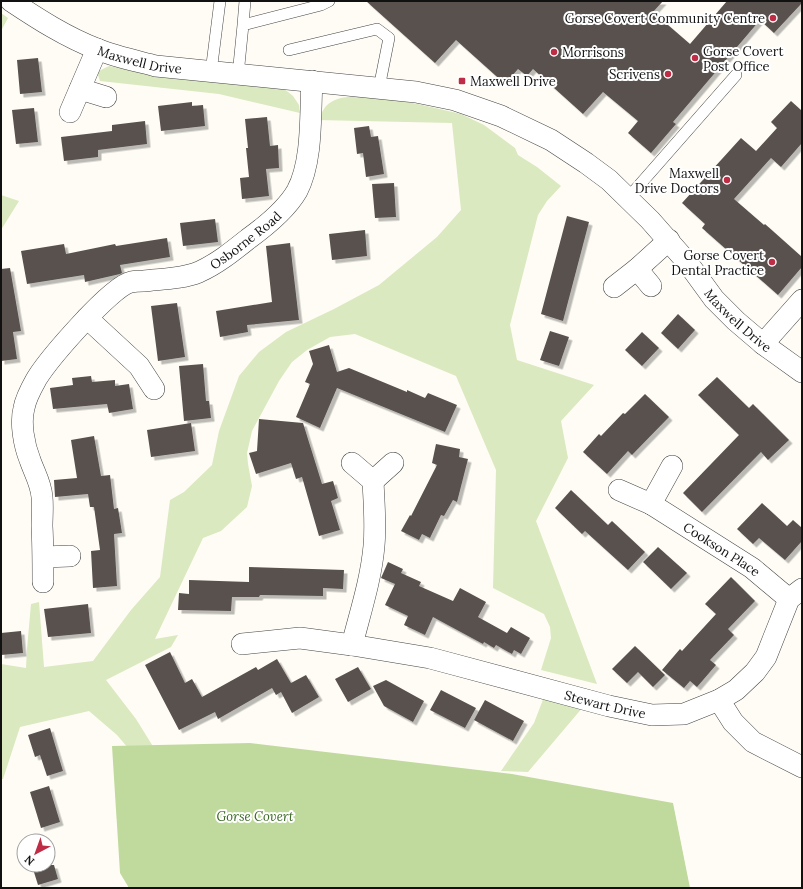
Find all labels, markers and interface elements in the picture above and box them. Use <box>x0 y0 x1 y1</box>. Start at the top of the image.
place label: Gorse Covert Community Centre <box>565 10 765 27</box>
marker: Gorse Covert Community Centre <box>768 13 778 23</box>
street label: Maxwell Drive <box>95 42 182 78</box>
place label: Gorse Covert Post Office <box>703 43 784 75</box>
place label: Morrisons <box>562 44 624 61</box>
marker: Morrisons <box>549 47 559 57</box>
marker: Gorse Covert Post Office <box>690 53 700 63</box>
place label: Scrivens <box>609 66 660 83</box>
marker: Scrivens <box>663 69 673 79</box>
place label: Maxwell Drive <box>470 73 556 90</box>
marker: Maxwell Drive <box>457 76 467 86</box>
place label: Maxwell Drive Doctors <box>635 165 719 197</box>
marker: Maxwell Drive Doctors <box>722 175 732 185</box>
street label: Osborne Road <box>207 208 285 273</box>
place label: Gorse Covert Dental Practice <box>671 247 764 279</box>
marker: Gorse Covert Dental Practice <box>767 257 777 267</box>
street label: Maxwell Drive <box>700 285 775 356</box>
street label: Cookson Place <box>680 519 764 580</box>
street label: Stewart Drive <box>563 686 647 722</box>
park label: Gorse Covert <box>217 808 294 825</box>
north arrow <box>16 833 56 873</box>
text: N <box>21 852 37 869</box>

